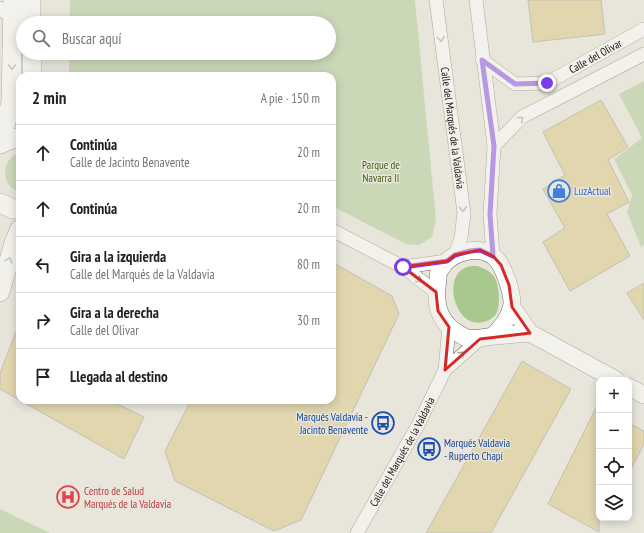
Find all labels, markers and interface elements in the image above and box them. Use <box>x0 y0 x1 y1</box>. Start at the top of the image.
search box <box>16 16 336 60</box>
icon: search <box>30 27 52 49</box>
text: Buscar aquí <box>62 29 122 48</box>
one-way arrow <box>436 36 445 42</box>
street label: Calle del Olivar <box>566 36 624 76</box>
one-way arrow <box>7 64 16 70</box>
street label: Calle del Marqués de la Valdavia <box>438 66 468 190</box>
route end <box>538 74 556 92</box>
text: 2 min <box>32 87 66 109</box>
text: A pie · 150 m <box>261 90 320 107</box>
one-way arrow <box>517 116 524 123</box>
text: Continúa <box>70 135 117 154</box>
icon: ahead <box>32 142 54 164</box>
text: 20 m <box>297 144 320 161</box>
text: Calle de Jacinto Benavente <box>70 154 190 171</box>
park label: Parque de Navarra II <box>362 158 400 185</box>
shop icon: LuzActual <box>546 178 572 204</box>
place label: LuzActual <box>574 184 611 198</box>
icon: ahead <box>32 198 54 220</box>
text: Continúa <box>70 199 117 218</box>
text: 20 m <box>297 200 320 217</box>
one-way arrow <box>459 206 468 212</box>
text: Gira a la izquierda <box>70 247 166 266</box>
icon: left <box>32 254 54 276</box>
text: 80 m <box>297 256 320 273</box>
one-way arrow <box>4 257 13 264</box>
route start <box>394 258 412 276</box>
text: Calle del Marqués de la Valdavia <box>70 266 215 283</box>
one-way arrow <box>415 275 422 282</box>
text: Gira a la derecha <box>70 303 159 322</box>
icon: right <box>32 310 54 332</box>
text: 30 m <box>297 312 320 329</box>
text: Calle del Olivar <box>70 322 139 339</box>
one-way arrow <box>458 352 465 359</box>
icon: arrive <box>32 366 54 388</box>
text: Llegada al destino <box>70 367 168 386</box>
map controls <box>596 377 632 521</box>
button: + <box>596 377 632 413</box>
street label: Calle del Marqués de la Valdavia <box>366 395 438 509</box>
place label: Marqués Valdavia - Jacinto Benavente <box>297 410 368 437</box>
bus stop icon: Marqués Valdavia - Jacinto Benavente <box>370 410 396 436</box>
button: − <box>596 413 632 449</box>
bus stop icon: Marqués Valdavia - Ruperto Chapí <box>416 436 442 462</box>
place label: Marqués Valdavia - Ruperto Chapí <box>444 436 510 463</box>
button: locate <box>596 449 632 485</box>
hospital icon: Centro de Salud Marqués de la Valdavia <box>55 484 81 510</box>
place label: Centro de Salud Marqués de la Valdavia <box>84 484 171 511</box>
button: layers <box>596 485 632 521</box>

